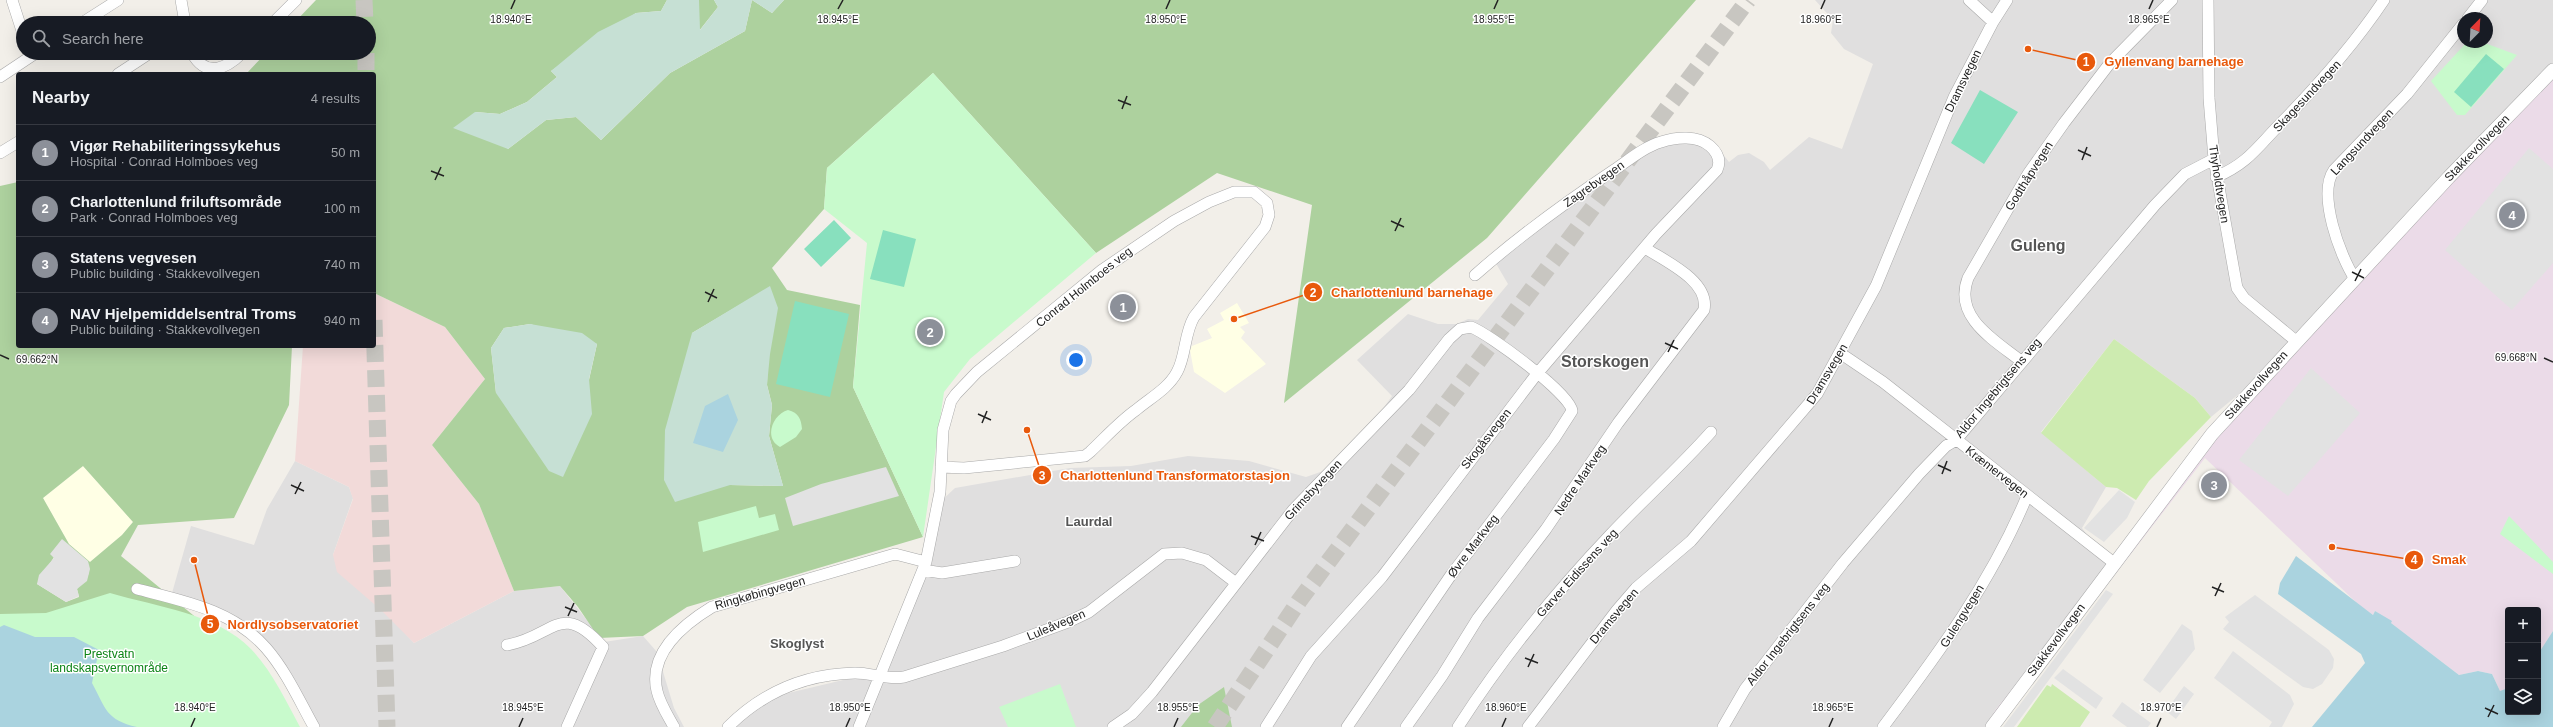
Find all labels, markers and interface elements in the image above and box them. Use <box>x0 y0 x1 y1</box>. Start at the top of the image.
north arrow <box>2457 12 2493 48</box>
text: 18.940°E <box>490 14 532 25</box>
text: 18.945°E <box>817 14 859 25</box>
text: 18.950°E <box>1145 14 1187 25</box>
text: 18.955°E <box>1473 14 1515 25</box>
text: 18.960°E <box>1800 14 1842 25</box>
text: 18.965°E <box>2128 14 2170 25</box>
search box <box>16 16 376 60</box>
icon: search <box>30 27 52 49</box>
text: Search here <box>62 30 144 47</box>
street label: Dramsvegen <box>1942 47 1984 115</box>
callout: Gyllenvang barnehage <box>2076 49 2251 74</box>
text: Gyllenvang barnehage <box>2104 54 2244 69</box>
text: 1 <box>2083 55 2090 69</box>
street label: Skagesundvegen <box>2270 57 2344 135</box>
text: Nearby <box>32 88 90 107</box>
text: 4 results <box>311 91 360 106</box>
street label: Langsundvegen <box>2328 106 2396 178</box>
street label: Stakkevollvegen <box>2442 112 2512 184</box>
text: Vigør Rehabiliteringssykehus <box>70 137 281 154</box>
street label: Godthåpvegen <box>2002 139 2056 213</box>
street label: Thyholdtvegen <box>2206 144 2232 224</box>
text: 1 <box>41 145 49 160</box>
text: 50 m <box>331 145 360 160</box>
text: Hospital · Conrad Holmboes veg <box>70 154 258 169</box>
street label: Zagrebvegen <box>1561 158 1627 210</box>
text: Charlottenlund friluftsområde <box>70 193 282 210</box>
pin: 4 <box>2499 200 2525 230</box>
text: 2 <box>41 201 49 216</box>
text: 100 m <box>324 201 360 216</box>
text: Park · Conrad Holmboes veg <box>70 210 238 225</box>
district label: Guleng <box>2010 237 2066 254</box>
street label: Conrad Holmboes veg <box>1033 244 1135 330</box>
text: Statens vegvesen <box>70 249 197 266</box>
text: 3 <box>41 257 49 272</box>
text: 740 m <box>324 257 360 272</box>
text: Public building · Stakkevollvegen <box>70 266 260 281</box>
callout: Charlottenlund barnehage <box>1303 280 1501 305</box>
text: Charlottenlund barnehage <box>1331 285 1493 300</box>
text: 2 <box>1310 286 1317 300</box>
pin: 1 <box>1110 292 1136 322</box>
text: NAV Hjelpemiddelsentral Troms <box>70 305 296 322</box>
text: 4 <box>41 313 49 328</box>
text: 940 m <box>324 313 360 328</box>
pin: 2 <box>917 317 943 347</box>
text: Public building · Stakkevollvegen <box>70 322 260 337</box>
street label: Aldor Ingebrigtsens veg <box>1952 335 2044 441</box>
street label: Dramsvegen <box>1803 341 1851 407</box>
street label: Stakkevollvegen <box>2222 348 2290 422</box>
your location <box>1066 350 1086 370</box>
text: 69.668°N <box>2495 352 2537 363</box>
district label: Storskogen <box>1561 353 1649 370</box>
text: 69.662°N <box>16 354 58 365</box>
street label: Skogåsvegen <box>1458 406 1514 472</box>
street label: Nedre Markveg <box>1551 442 1609 518</box>
street label: Kræmervegen <box>1963 443 2031 501</box>
street label: Grimsbyvegen <box>1281 457 1345 523</box>
callout: Charlottenlund Transformatorstasjon <box>1032 463 1298 488</box>
text: Charlottenlund Transformatorstasjon <box>1060 468 1290 483</box>
text: 3 <box>1039 469 1046 483</box>
pin: 3 <box>2201 470 2227 500</box>
street label: Øvre Markveg <box>1445 512 1501 580</box>
district label: Laurdal <box>1066 514 1112 529</box>
street label: Garver Eidissens veg <box>1534 526 1620 620</box>
callout: Smak <box>2404 547 2474 572</box>
text: Smak <box>2432 552 2467 567</box>
text: 4 <box>2411 553 2418 567</box>
street label: Ringkøbingvegen <box>713 573 807 613</box>
street label: Aldor Ingebrigtsens veg <box>1744 580 1832 688</box>
street label: Gulengvegen <box>1937 582 1987 650</box>
street label: Dramsvegen <box>1587 585 1641 647</box>
street label: Stakkevollvegen <box>2024 601 2088 679</box>
street label: Luleåvegen <box>1025 606 1087 644</box>
map controls <box>2505 607 2541 715</box>
button: + <box>2505 607 2541 643</box>
callout: Nordlysobservatoriet <box>200 612 367 637</box>
text: 5 <box>207 617 214 631</box>
text: Nordlysobservatoriet <box>228 617 359 632</box>
district label: Skoglyst <box>770 636 825 651</box>
button: − <box>2505 643 2541 679</box>
park label: Prestvatn landskapsvernområde <box>50 647 168 675</box>
button: layers <box>2505 679 2541 715</box>
text: 18.940°E <box>174 702 216 713</box>
text: 18.945°E <box>502 702 544 713</box>
text: 18.950°E <box>829 702 871 713</box>
text: 18.955°E <box>1157 702 1199 713</box>
text: 18.960°E <box>1485 702 1527 713</box>
text: 18.965°E <box>1812 702 1854 713</box>
text: 18.970°E <box>2140 702 2182 713</box>

